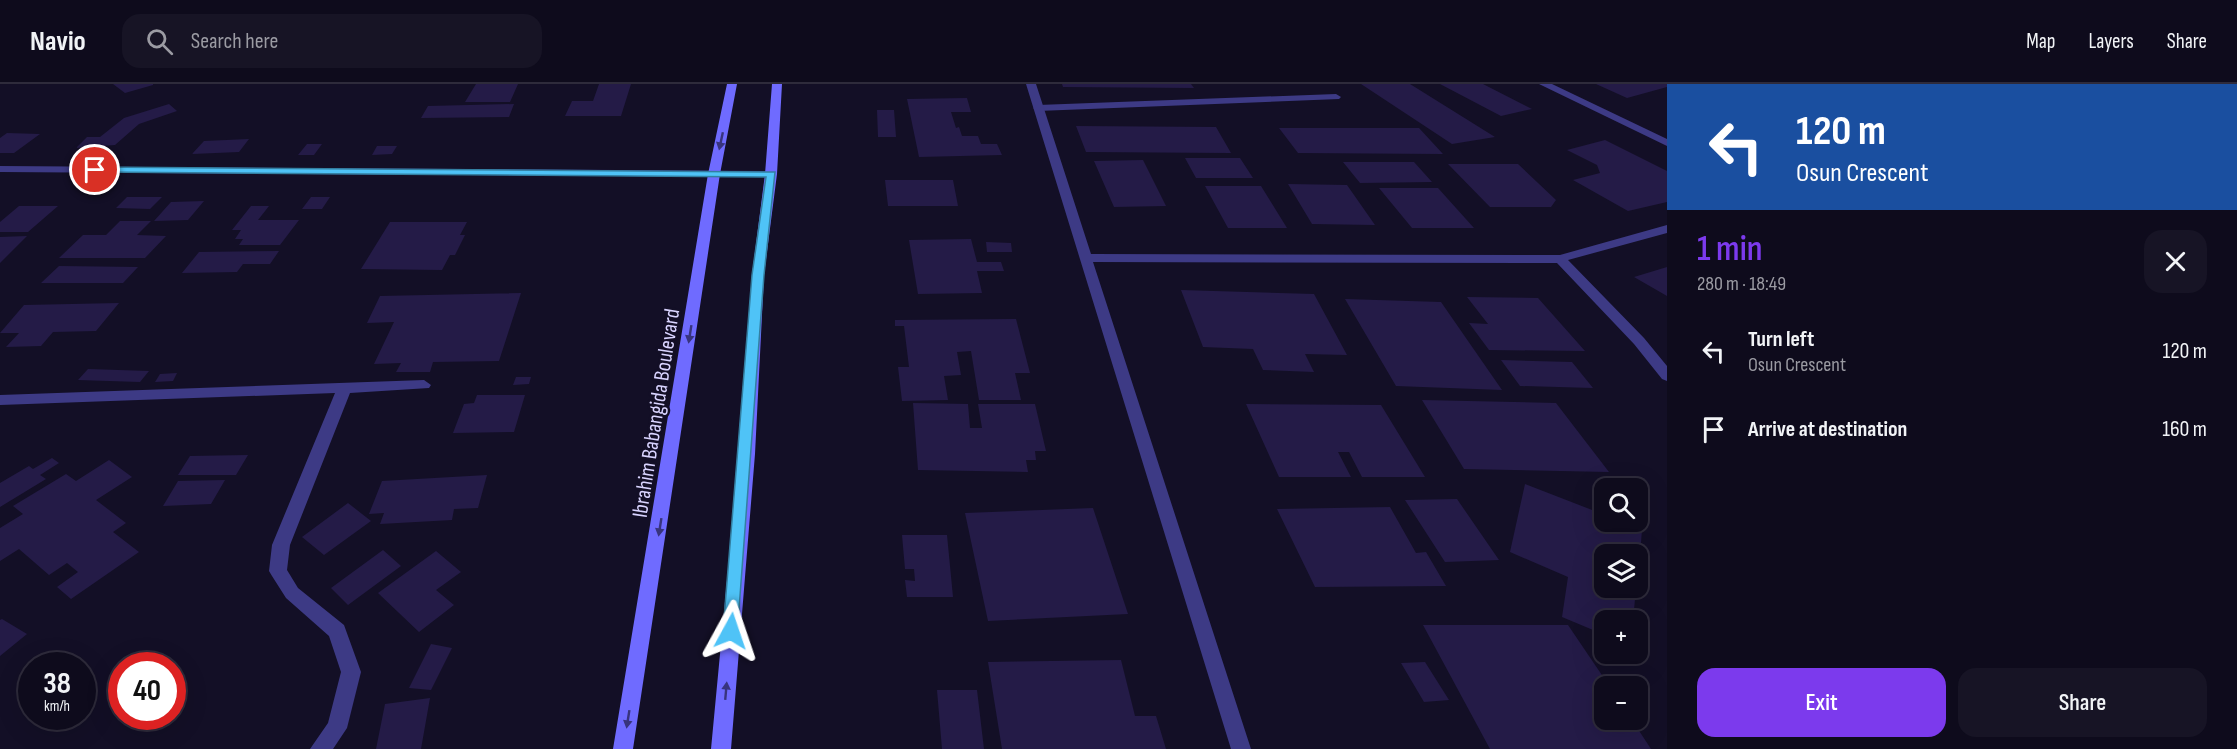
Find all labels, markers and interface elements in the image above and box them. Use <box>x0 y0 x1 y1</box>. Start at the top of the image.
search box <box>122 14 542 68</box>
text: Navio <box>30 25 86 58</box>
icon: search <box>143 25 176 58</box>
text: Search here <box>191 28 278 55</box>
text: Map <box>2026 29 2055 54</box>
text: Layers <box>2088 29 2134 54</box>
text: Share <box>2167 29 2207 54</box>
text: 120 m <box>1796 106 1886 157</box>
icon: left <box>1697 108 1775 186</box>
one-way arrow <box>716 132 725 151</box>
pin <box>69 144 120 195</box>
icon: arrive <box>78 153 111 186</box>
text: Osun Crescent <box>1796 157 1929 189</box>
text: 1 min <box>1697 228 1762 271</box>
button: close <box>2144 230 2207 293</box>
text: 280 m · 18:49 <box>1697 272 1786 296</box>
street label: Ibrahim Babangida Boulevard <box>627 307 686 520</box>
one-way arrow <box>685 325 694 344</box>
text: Turn left <box>1748 326 1814 353</box>
icon: left <box>1697 335 1730 368</box>
text: 120 m <box>2163 338 2207 365</box>
text: Osun Crescent <box>1748 353 1846 377</box>
icon: arrive <box>1697 413 1730 446</box>
text: Arrive at destination <box>1748 416 1907 443</box>
text: 160 m <box>2162 416 2207 443</box>
map controls <box>1594 478 1648 730</box>
button: search <box>1594 478 1648 532</box>
one-way arrow <box>655 517 664 536</box>
button: layers <box>1594 544 1648 598</box>
position arrow <box>699 599 763 663</box>
button: + <box>1594 610 1648 664</box>
speed limit sign: 40 <box>108 652 186 730</box>
text: 38 <box>43 666 71 702</box>
button: Exit <box>1697 668 1946 737</box>
button: Share <box>1958 668 2207 737</box>
button: − <box>1594 676 1648 730</box>
one-way arrow <box>721 681 731 700</box>
text: km/h <box>44 697 70 716</box>
one-way arrow <box>623 710 632 729</box>

